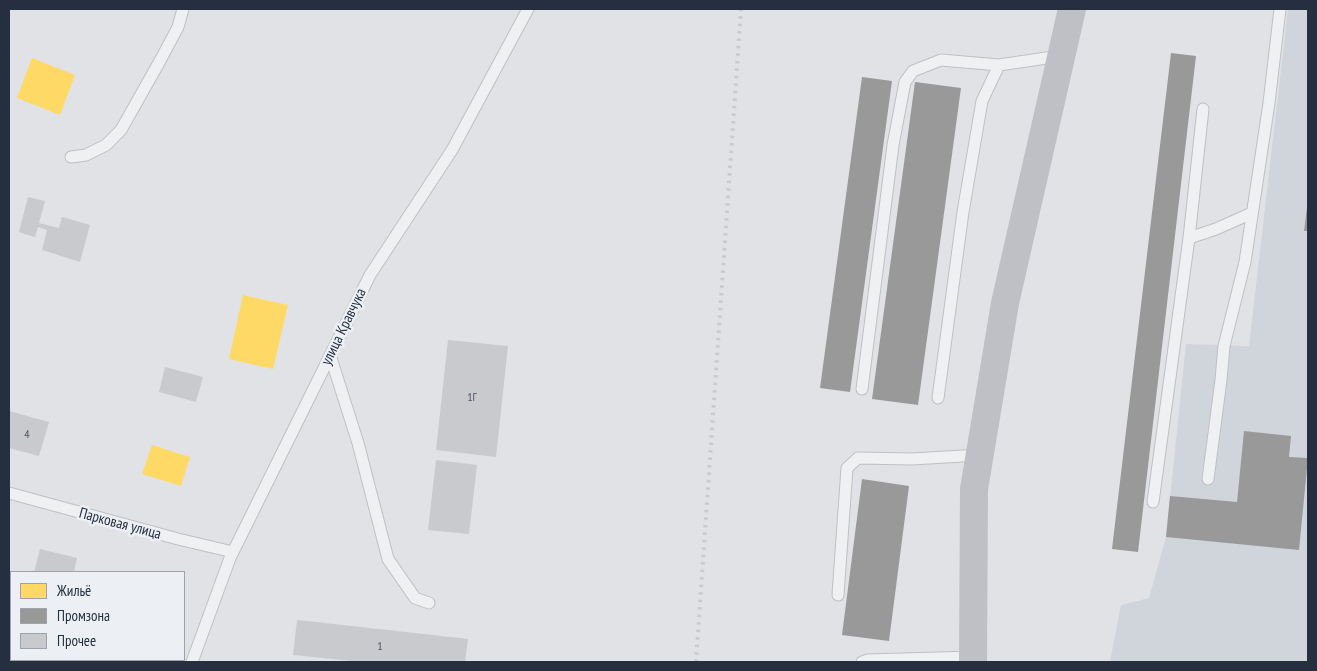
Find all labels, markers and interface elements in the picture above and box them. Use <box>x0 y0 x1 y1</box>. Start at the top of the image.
street label: улица Кравчука <box>318 286 370 368</box>
house number: 1Г <box>467 391 477 405</box>
house number: 4 <box>24 428 30 442</box>
street label: Парковая улица <box>77 504 163 544</box>
legend <box>10 571 185 661</box>
text: Жильё <box>57 581 91 600</box>
text: Промзона <box>57 606 110 625</box>
text: Прочее <box>57 631 96 650</box>
house number: 1 <box>377 640 383 654</box>

